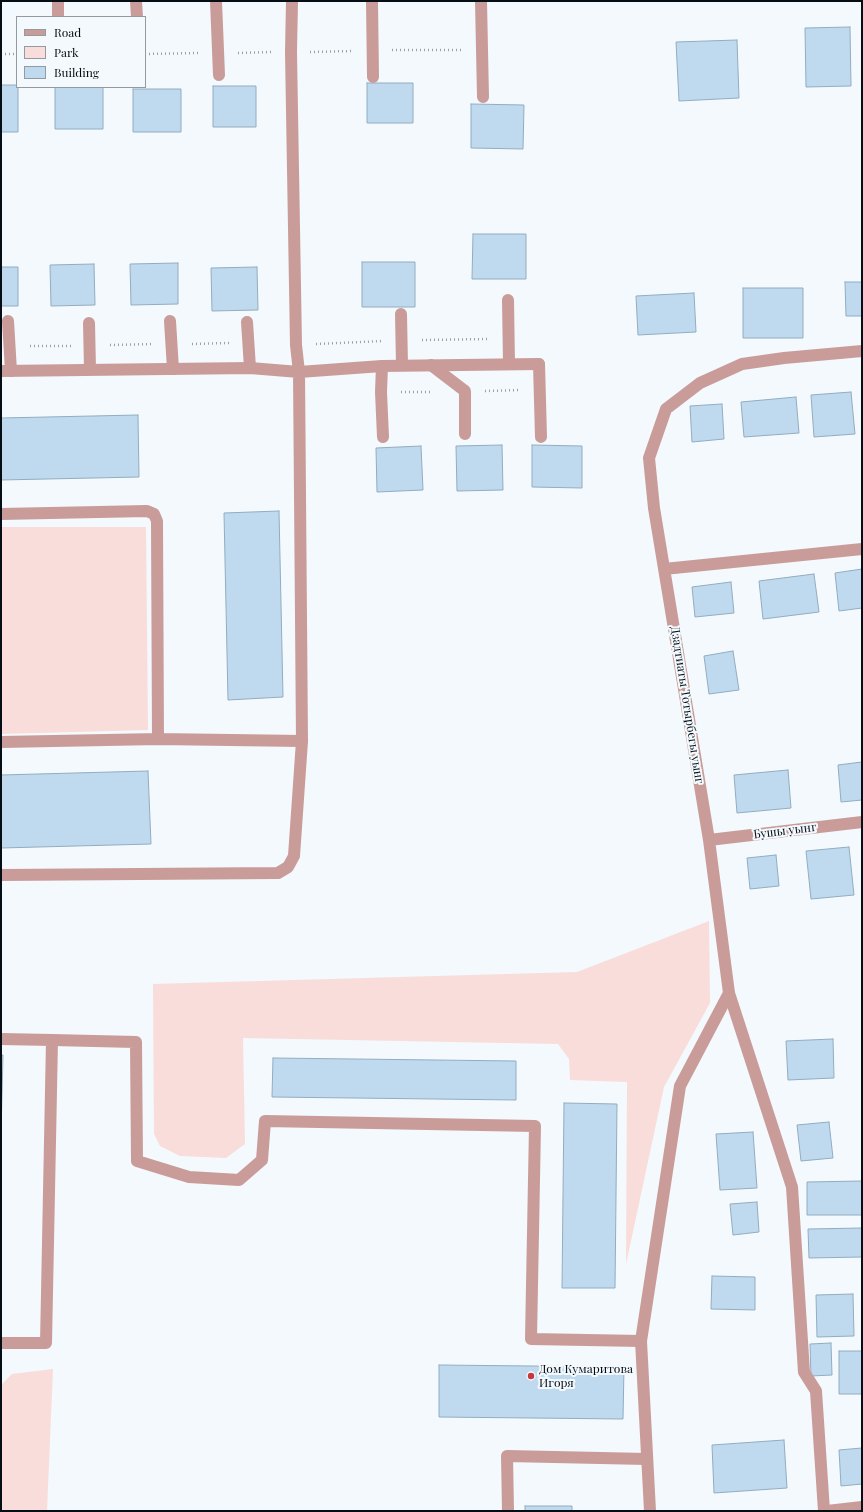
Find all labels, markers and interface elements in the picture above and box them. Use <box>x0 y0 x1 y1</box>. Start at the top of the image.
legend <box>16 16 146 88</box>
text: Road <box>54 24 81 40</box>
text: Park <box>54 44 79 60</box>
text: Building <box>54 64 99 80</box>
street label: Дзадтиаты Тотырбегы уынг <box>667 625 707 785</box>
street label: Бушы уынг <box>753 820 817 842</box>
place label: Дом Кумаритова Игоря <box>539 1362 633 1390</box>
marker: Дом Кумаритова Игоря <box>526 1371 536 1381</box>

